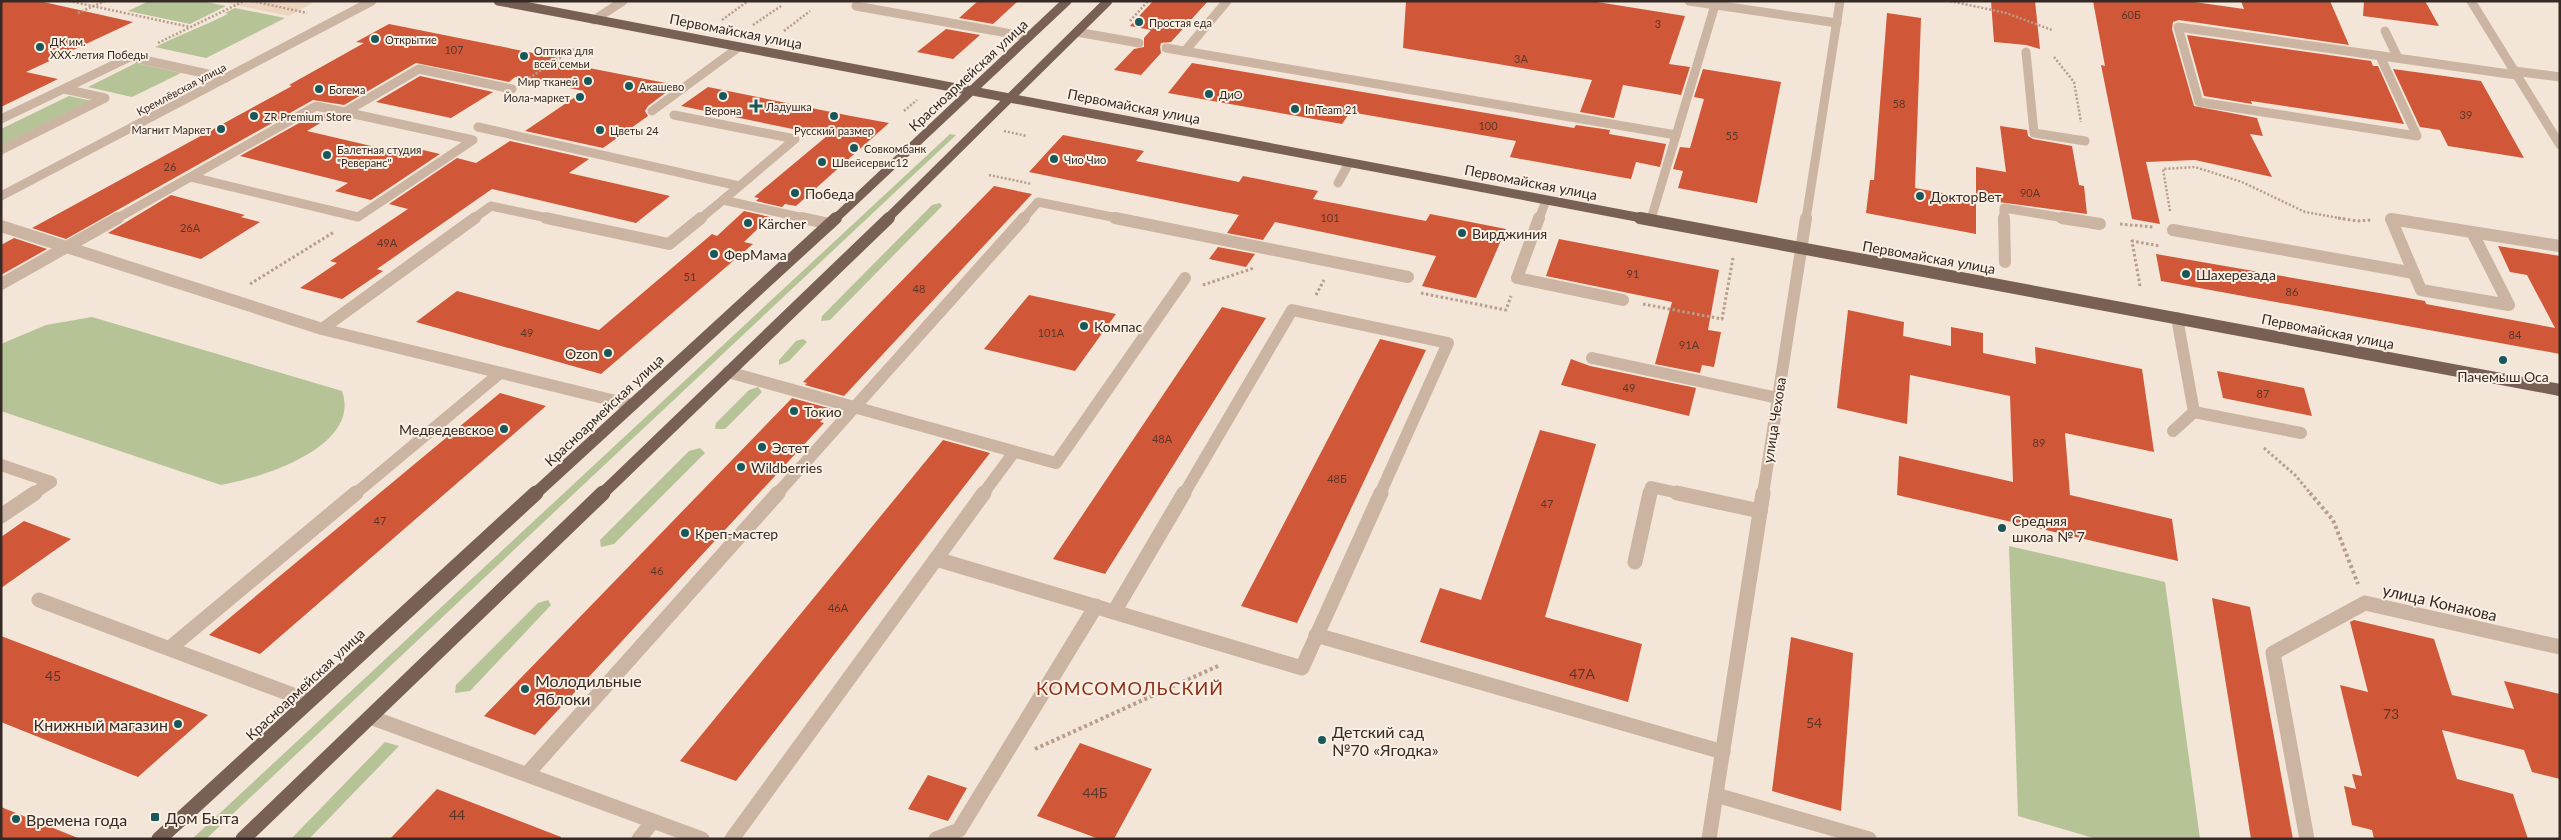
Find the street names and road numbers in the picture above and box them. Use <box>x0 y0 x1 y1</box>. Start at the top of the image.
street label: Первомайская улица <box>668 10 804 52</box>
street label: Красноармейская улица <box>905 15 1031 135</box>
street label: Кремлёвская улица <box>134 60 228 118</box>
street label: Первомайская улица <box>1066 85 1202 127</box>
street label: Первомайская улица <box>1463 161 1599 203</box>
street label: Первомайская улица <box>1861 237 1997 277</box>
street label: Первомайская улица <box>2260 310 2396 352</box>
street label: Красноармейская улица <box>541 350 667 470</box>
street label: улица Чехова <box>1759 376 1789 464</box>
street label: улица Конакова <box>2381 580 2499 624</box>
street label: Красноармейская улица <box>242 624 368 744</box>

